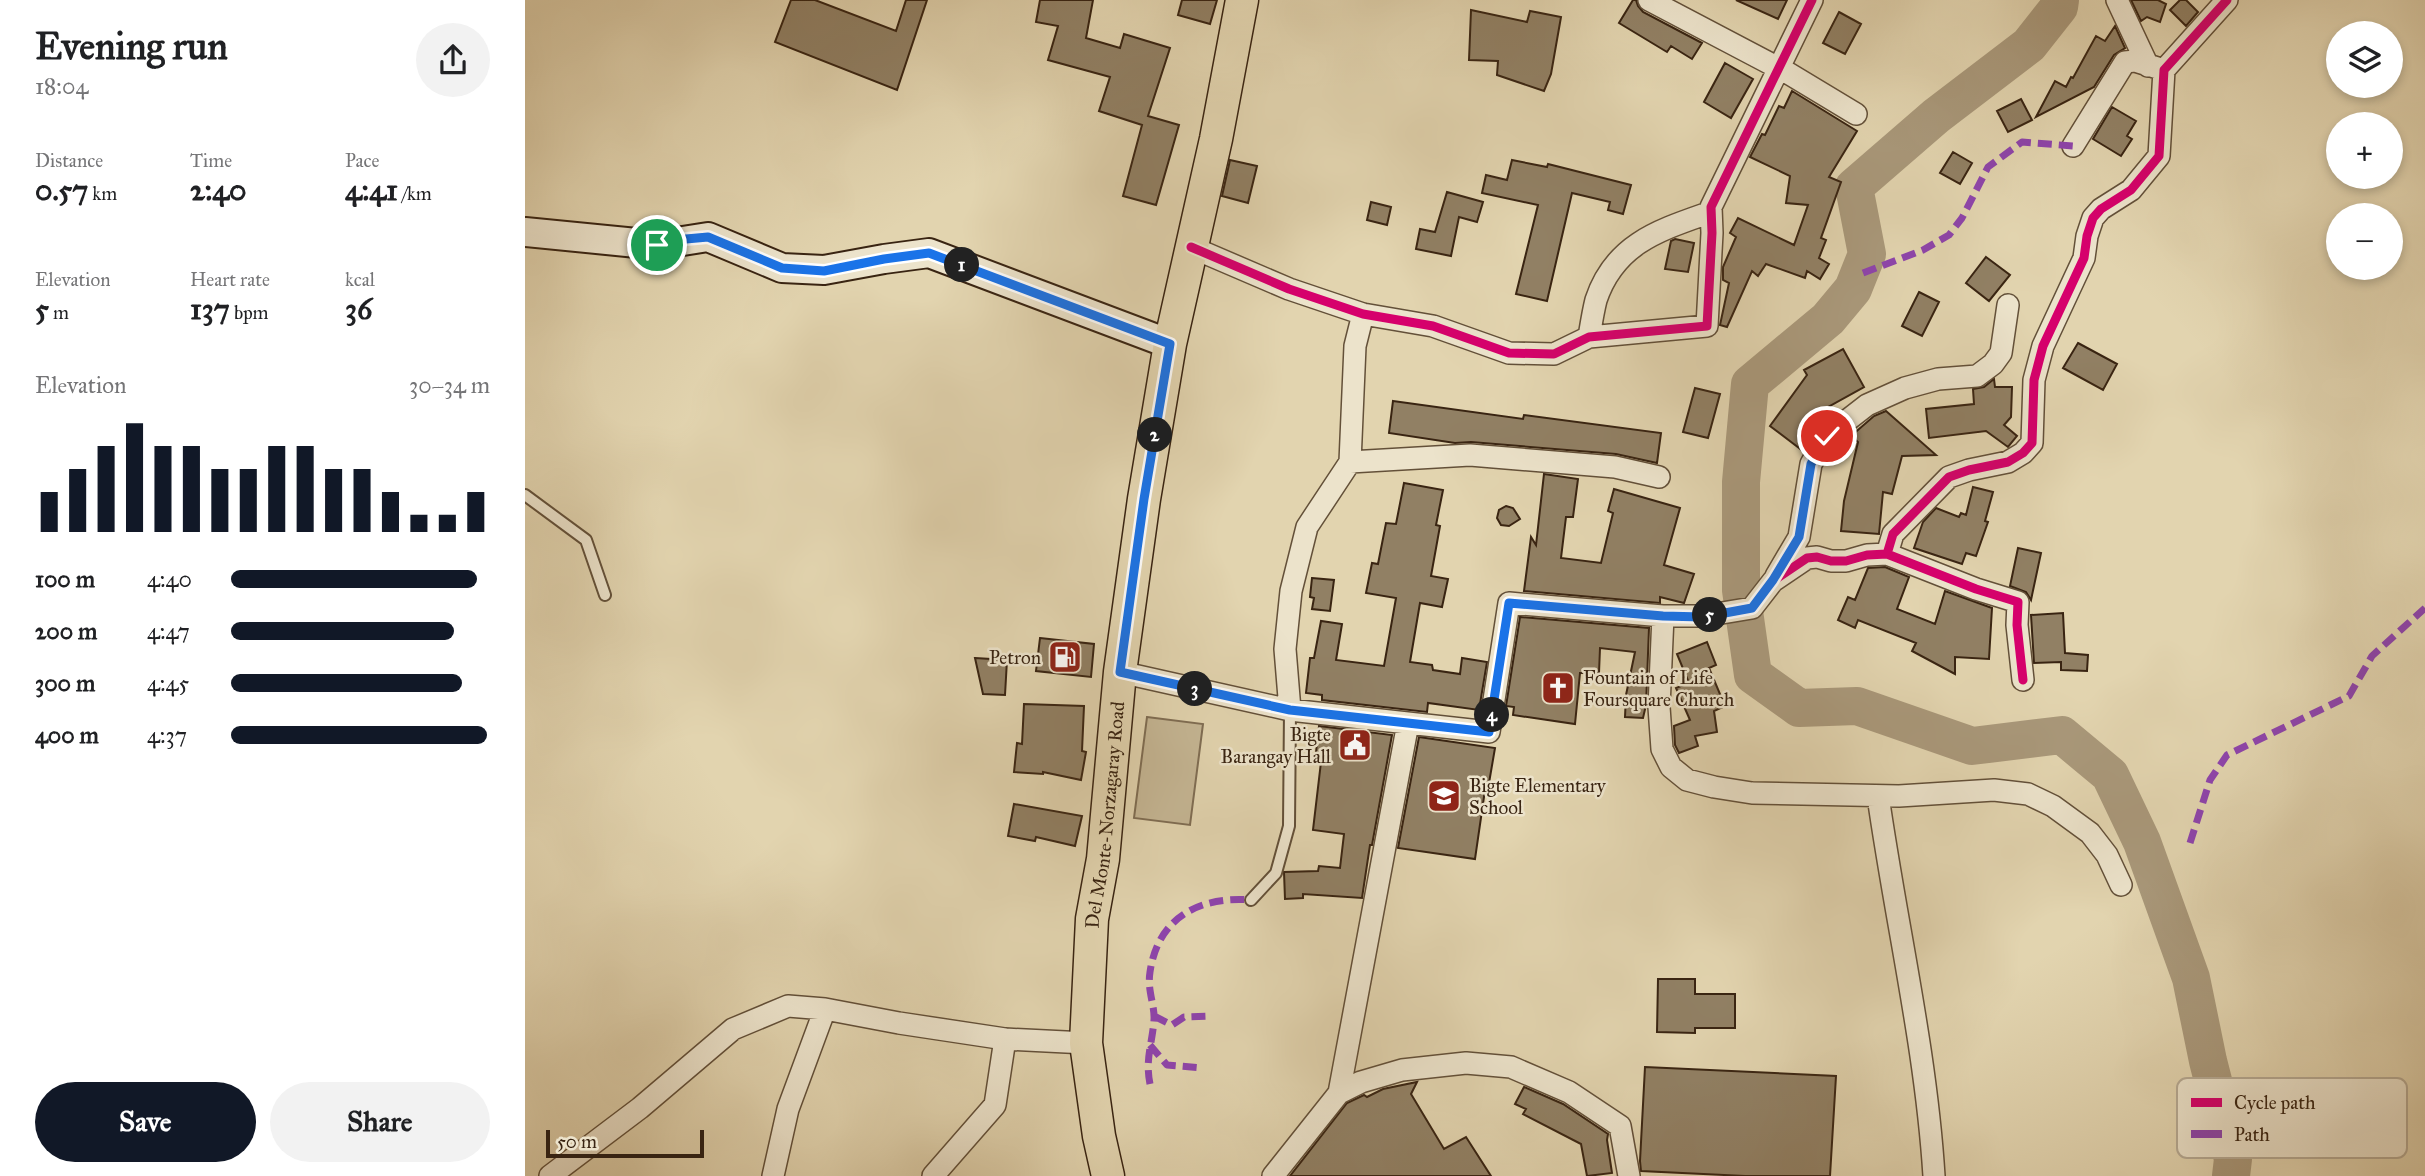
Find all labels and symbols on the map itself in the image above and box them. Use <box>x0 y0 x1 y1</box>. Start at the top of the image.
pin <box>627 215 687 275</box>
pin: 1 <box>945 247 979 282</box>
pin <box>1797 406 1857 466</box>
pin: 2 <box>1137 418 1173 452</box>
pin: 5 <box>1693 598 1727 632</box>
fuel station icon: Petron <box>1046 638 1084 676</box>
place label: Petron <box>989 646 1041 669</box>
place label: Fountain of Life Foursquare Church <box>1583 666 1735 712</box>
church icon: Fountain of Life Foursquare Church <box>1539 669 1577 707</box>
pin: 3 <box>1177 672 1213 706</box>
pin: 4 <box>1475 698 1509 732</box>
street label: Del Monte-Norzagaray Road <box>1080 700 1129 929</box>
place label: Bigte Barangay Hall <box>1221 723 1332 769</box>
public building icon: Bigte Barangay Hall <box>1336 726 1374 764</box>
place label: Bigte Elementary School <box>1469 774 1607 819</box>
school or university icon: Bigte Elementary School <box>1425 777 1463 815</box>
legend <box>2177 1078 2407 1158</box>
text: Cycle path <box>2234 1091 2316 1114</box>
text: Path <box>2234 1123 2270 1146</box>
scale bar <box>546 1127 703 1159</box>

